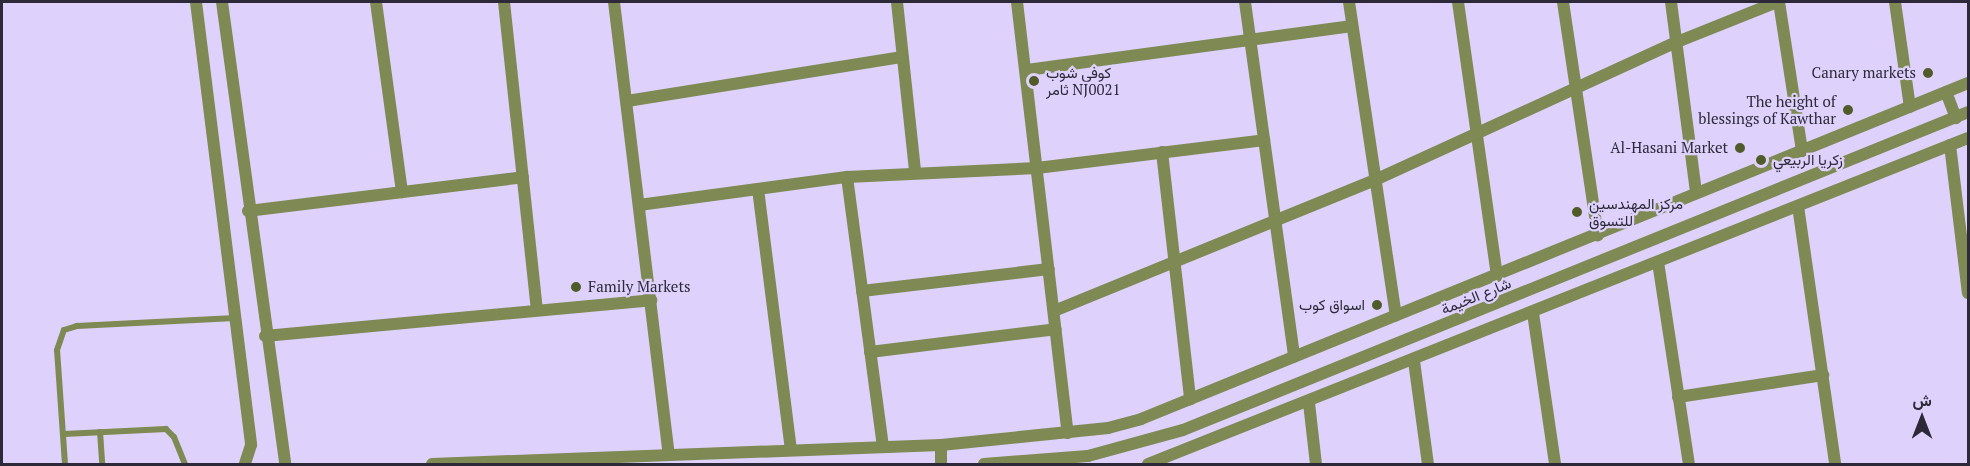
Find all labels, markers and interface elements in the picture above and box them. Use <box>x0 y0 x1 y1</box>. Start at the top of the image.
place label: كوفي شوب ثامر NJ0021 <box>1046 63 1120 98</box>
place label: Canary markets <box>1812 64 1916 82</box>
marker: Canary markets <box>1921 66 1935 80</box>
marker: كوفي شوب ثامر NJ0021 <box>1027 74 1041 88</box>
place label: The height of blessings of Kawthar <box>1698 92 1836 127</box>
marker: The height of blessings of Kawthar <box>1841 103 1855 117</box>
place label: Al-Hasani Market <box>1610 139 1728 157</box>
marker: Al-Hasani Market <box>1733 141 1747 155</box>
place label: زكريا الربيعي <box>1773 151 1843 169</box>
marker: زكريا الربيعي <box>1754 153 1768 167</box>
place label: مركز المهندسين للتسوق <box>1589 194 1683 229</box>
marker: مركز المهندسين للتسوق <box>1570 205 1584 219</box>
street label: شارع الخيمة <box>1438 274 1514 318</box>
place label: Family Markets <box>588 278 690 296</box>
marker: Family Markets <box>569 280 583 294</box>
place label: اسواق كوب <box>1299 296 1365 314</box>
marker: اسواق كوب <box>1370 298 1384 312</box>
north arrow <box>1892 388 1952 448</box>
text: ش <box>1912 389 1932 411</box>

